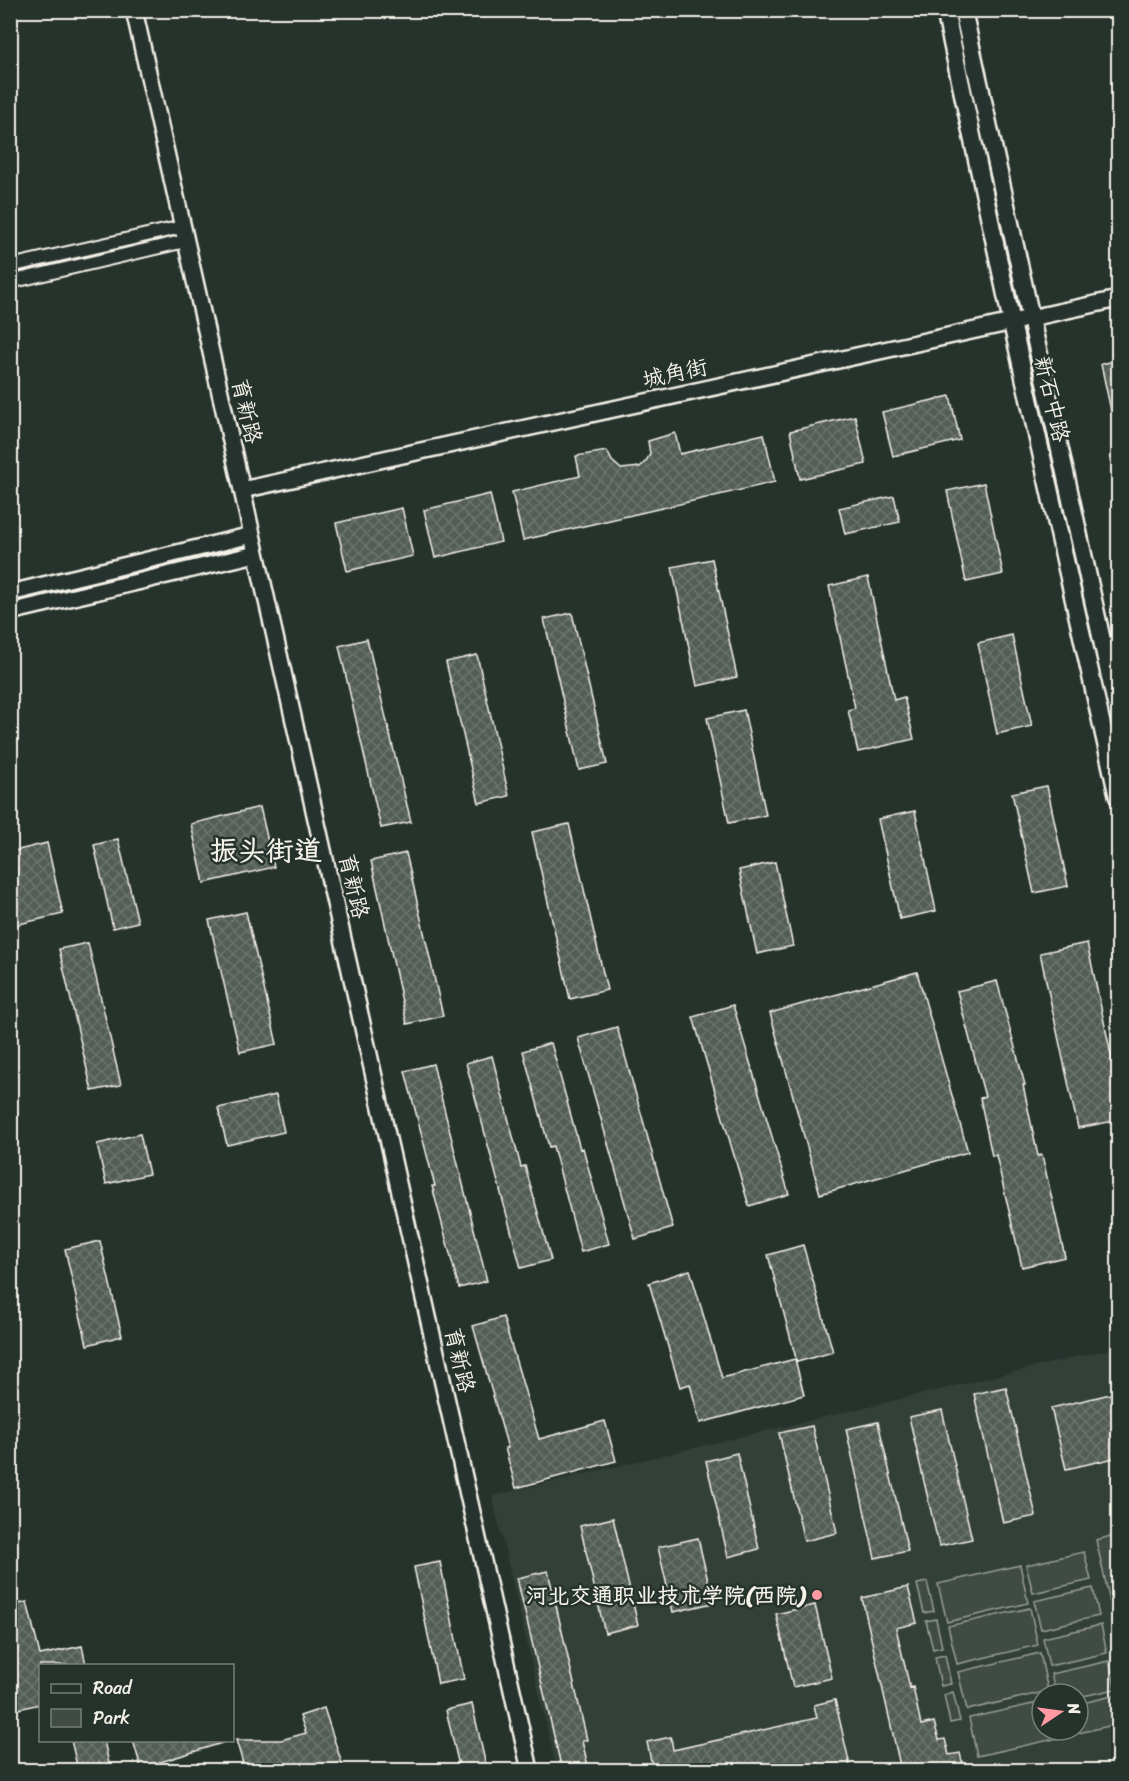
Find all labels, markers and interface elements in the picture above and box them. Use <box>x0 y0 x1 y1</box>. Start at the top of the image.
street label: 城角街 <box>639 347 711 399</box>
street label: 新石中路 <box>1023 352 1081 446</box>
street label: 育新路 <box>221 374 273 448</box>
district label: 振头街道 <box>210 826 322 875</box>
street label: 育新路 <box>328 849 380 923</box>
street label: 育新路 <box>434 1323 486 1397</box>
place label: 河北交通职业技术学院(西院) <box>525 1576 807 1615</box>
marker: 河北交通职业技术学院(西院) <box>810 1588 824 1602</box>
legend <box>39 1664 234 1742</box>
text: Road <box>93 1672 133 1704</box>
north arrow <box>1030 1682 1090 1742</box>
text: N <box>1059 1699 1090 1718</box>
text: Park <box>93 1702 130 1734</box>

